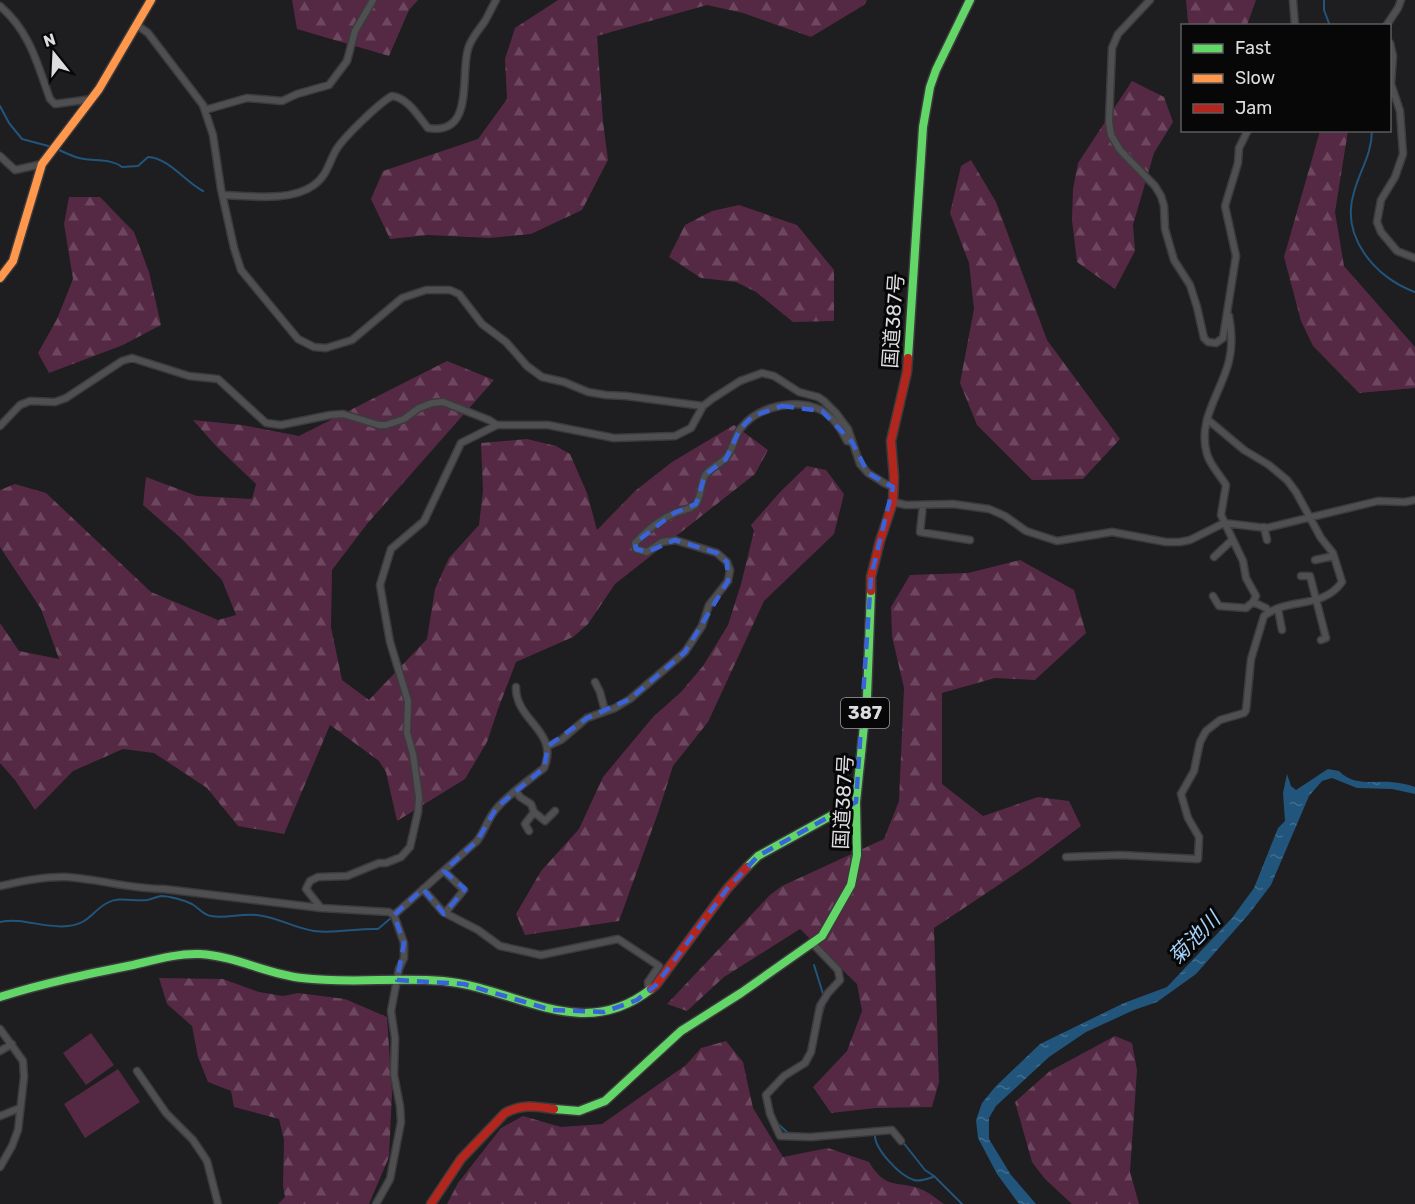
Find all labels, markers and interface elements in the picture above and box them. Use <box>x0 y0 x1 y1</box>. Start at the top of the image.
north arrow <box>24 24 84 84</box>
legend <box>1181 24 1391 132</box>
text: N <box>41 29 58 51</box>
text: Fast <box>1235 37 1271 59</box>
text: Slow <box>1235 67 1275 89</box>
text: Jam <box>1235 97 1272 119</box>
street label: 国道387号 <box>878 273 908 369</box>
road number: 387 <box>841 698 889 728</box>
street label: 国道387号 <box>829 754 857 850</box>
water label: 菊池川 <box>1163 905 1226 969</box>

